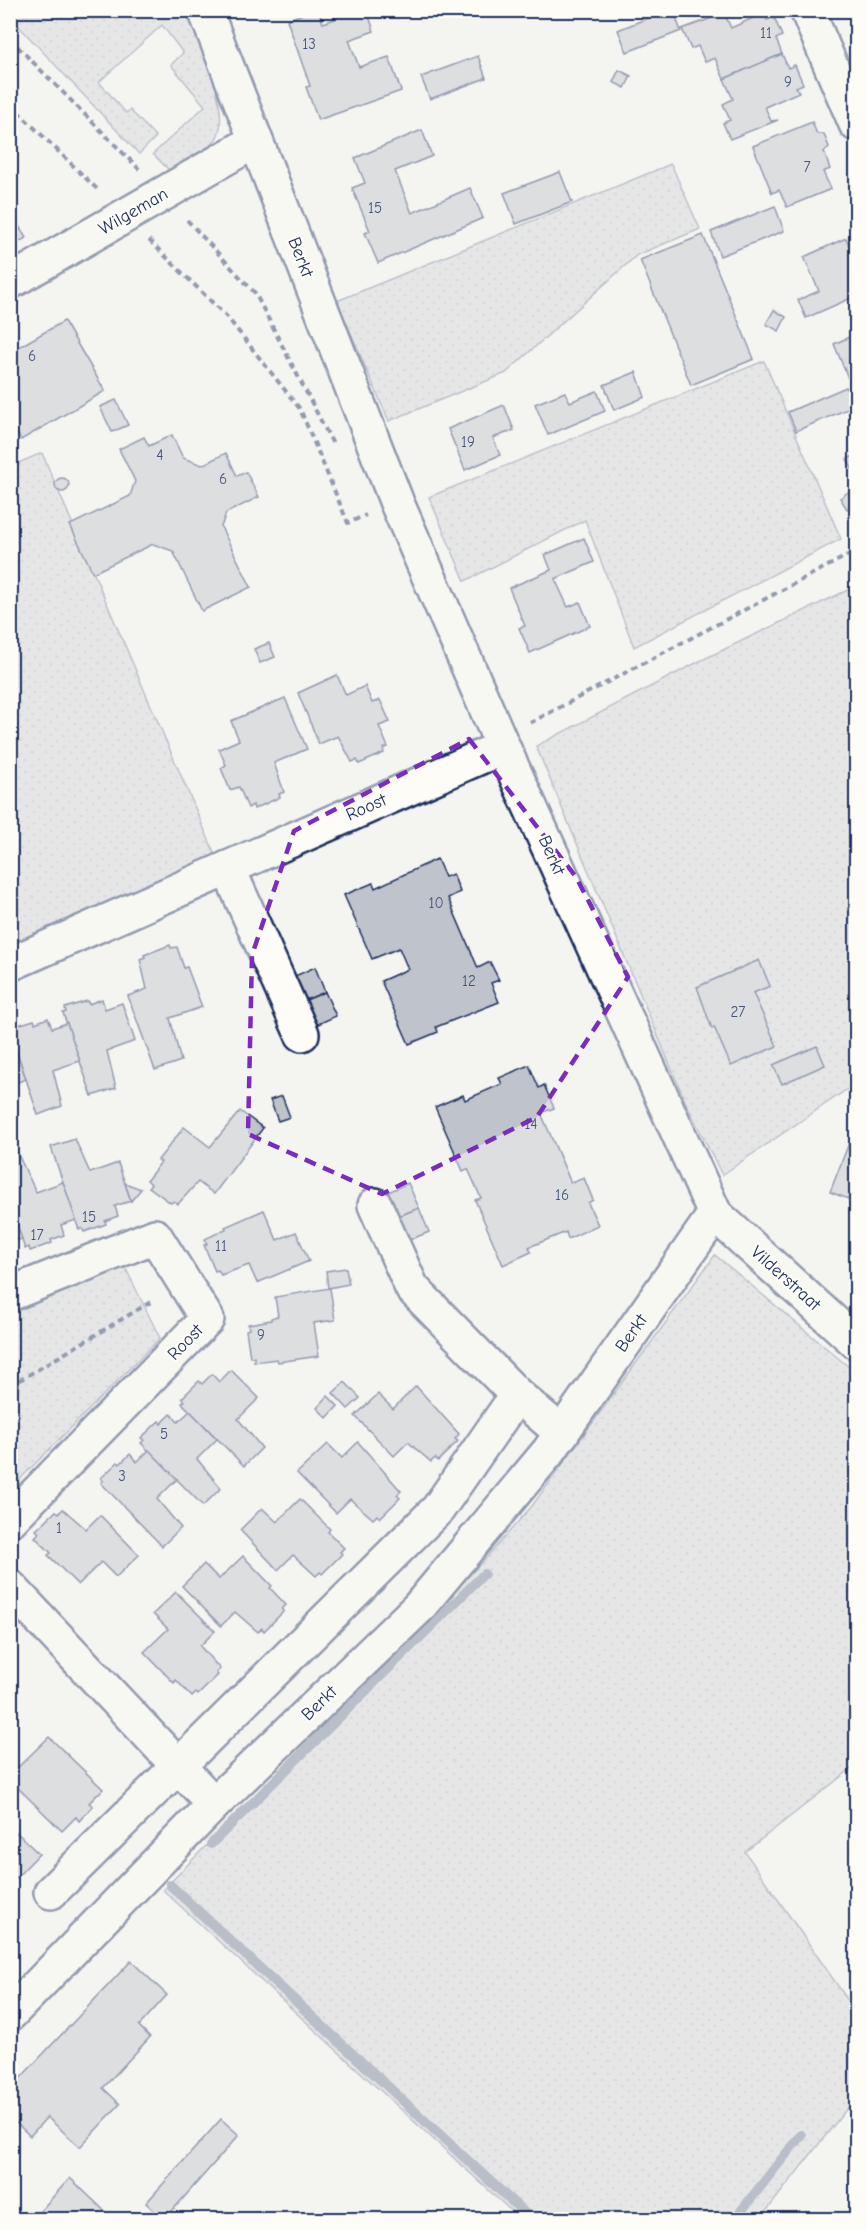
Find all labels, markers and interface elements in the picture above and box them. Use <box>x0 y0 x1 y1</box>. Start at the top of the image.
house number: 11 <box>760 24 772 42</box>
house number: 13 <box>302 35 316 53</box>
house number: 9 <box>784 73 792 91</box>
house number: 7 <box>803 158 811 176</box>
street label: Wilgeman <box>95 183 172 240</box>
house number: 15 <box>368 199 382 217</box>
street label: Berkt <box>283 234 318 281</box>
house number: 6 <box>28 347 36 365</box>
house number: 19 <box>461 433 475 451</box>
house number: 4 <box>156 446 164 464</box>
house number: 6 <box>219 470 227 488</box>
street label: Roost <box>343 789 390 826</box>
street label: Berkt <box>534 832 570 879</box>
house number: 10 <box>428 894 444 912</box>
house number: 12 <box>462 972 476 990</box>
house number: 27 <box>731 1003 745 1021</box>
house number: 14 <box>524 1115 538 1133</box>
house number: 16 <box>555 1186 569 1204</box>
house number: 15 <box>82 1208 96 1226</box>
house number: 17 <box>30 1226 44 1244</box>
house number: 11 <box>215 1237 227 1255</box>
street label: Vilderstraat <box>746 1242 825 1316</box>
street label: Berkt <box>611 1310 652 1356</box>
street label: Roost <box>163 1319 208 1365</box>
house number: 9 <box>257 1326 265 1344</box>
house number: 5 <box>160 1425 168 1443</box>
house number: 3 <box>118 1467 126 1485</box>
house number: 1 <box>56 1519 62 1537</box>
street label: Berkt <box>297 1681 342 1725</box>

